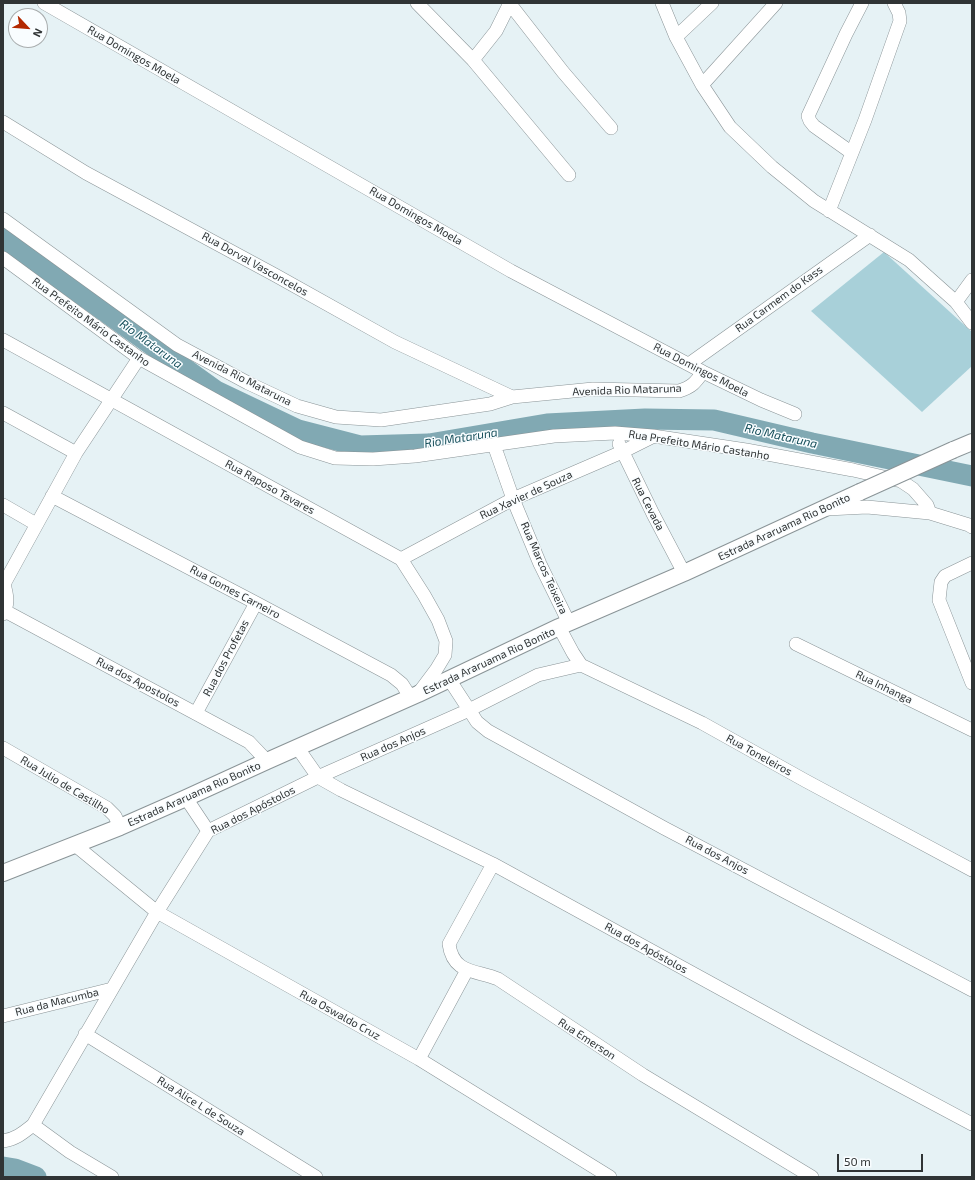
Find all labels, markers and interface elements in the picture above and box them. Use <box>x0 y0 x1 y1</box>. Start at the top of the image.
north arrow <box>8 8 48 48</box>
street label: Rua Domingos Moela <box>85 23 183 87</box>
text: N <box>31 27 46 39</box>
street label: Rua Domingos Moela <box>367 184 465 248</box>
street label: Rua Dorval Vasconcelos <box>200 229 310 299</box>
street label: Rua Carmem do Kass <box>733 263 825 335</box>
street label: Rua Prefeito Mário Castanho <box>29 275 153 369</box>
water label: Rio Mataruna <box>117 316 185 372</box>
street label: Rua Domingos Moela <box>651 340 751 400</box>
street label: Avenida Rio Mataruna <box>190 347 294 409</box>
street label: Avenida Rio Mataruna <box>572 381 682 399</box>
water label: Rio Mataruna <box>743 421 819 451</box>
water label: Rio Mataruna <box>423 425 499 451</box>
street label: Rua Prefeito Mário Castanho <box>628 427 770 463</box>
street label: Rua Raposo Tavares <box>223 457 317 517</box>
street label: Rua Xavier de Souza <box>478 468 574 522</box>
street label: Rua Cevada <box>629 475 667 533</box>
street label: Estrada Araruama Rio Bonito <box>716 491 852 563</box>
street label: Rua Marcos Teixeira <box>518 520 570 616</box>
street label: Rua Gomes Carneiro <box>188 563 282 621</box>
street label: Rua dos Profetas <box>200 617 252 699</box>
street label: Estrada Araruama Rio Bonito <box>421 625 557 697</box>
street label: Rua dos Apostolos <box>94 654 182 710</box>
street label: Rua Inhanga <box>853 668 915 706</box>
street label: Rua dos Anjos <box>358 724 428 764</box>
street label: Rua Toneleiros <box>724 731 794 779</box>
street label: Rua Julio de Castilho <box>18 753 112 817</box>
street label: Estrada Araruama Rio Bonito <box>125 759 263 829</box>
street label: Rua dos Apóstolos <box>209 783 297 837</box>
street label: Rua dos Anjos <box>683 833 751 877</box>
street label: Rua dos Apóstolos <box>602 920 690 976</box>
street label: Rua da Macumba <box>14 985 100 1019</box>
street label: Rua Oswaldo Cruz <box>297 987 383 1043</box>
street label: Rua Emerson <box>556 1016 618 1062</box>
street label: Rua Alice L de Souza <box>155 1074 247 1138</box>
scale bar <box>839 1146 925 1172</box>
text: 50 m <box>844 1154 871 1168</box>

